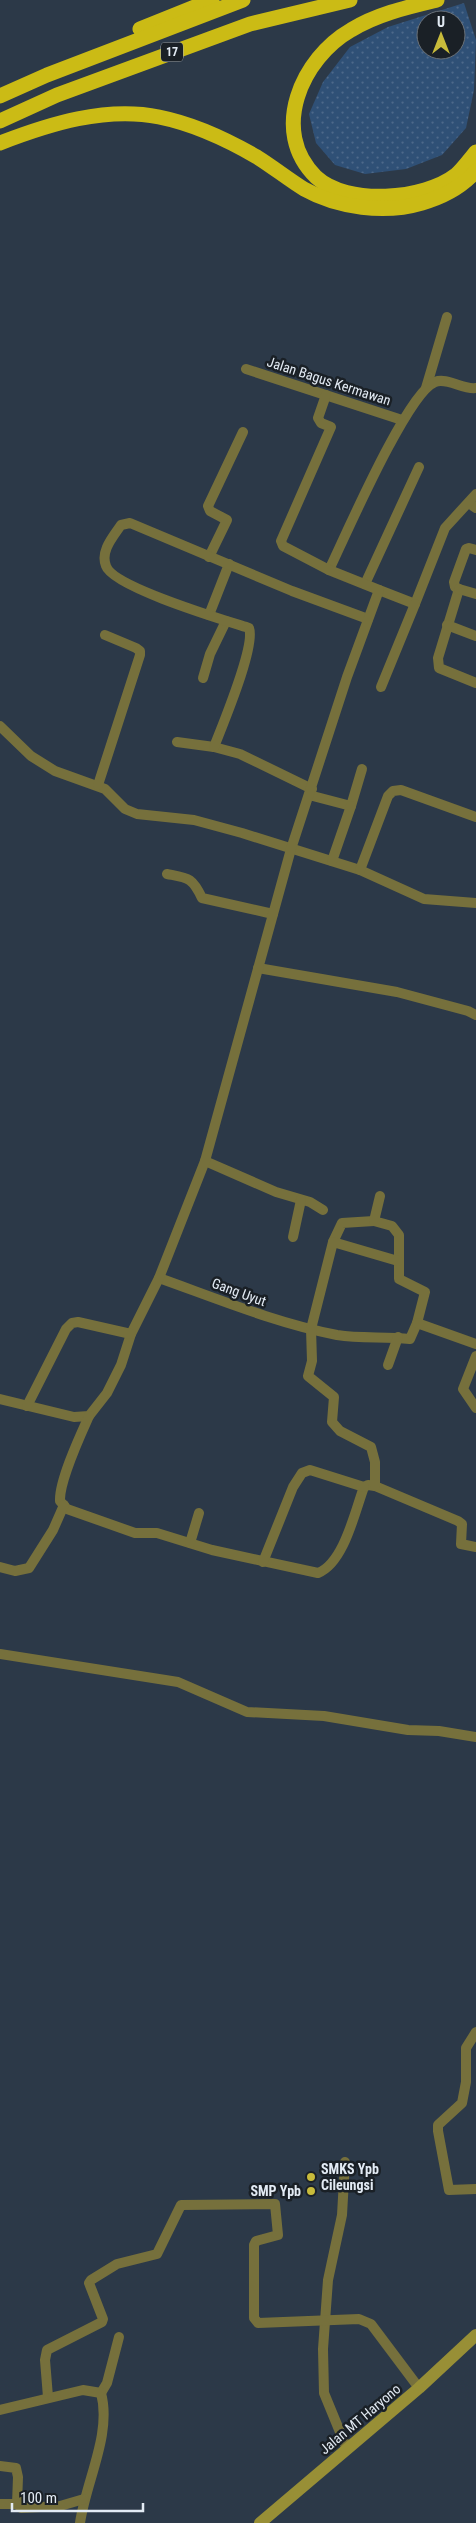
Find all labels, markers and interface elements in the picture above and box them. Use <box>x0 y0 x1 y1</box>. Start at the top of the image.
north arrow <box>416 10 466 60</box>
text: U <box>437 14 445 30</box>
road number: 17 <box>161 42 183 62</box>
street label: Jalan Bagus Kermawan <box>265 353 393 409</box>
street label: Gang Uyut <box>210 1275 268 1309</box>
place label: SMKS Ypb Cileungsi <box>321 2161 379 2193</box>
marker: SMKS Ypb Cileungsi <box>305 2171 317 2183</box>
place label: SMP Ypb <box>250 2183 301 2199</box>
marker: SMP Ypb <box>305 2185 317 2197</box>
street label: Jalan MT Haryono <box>316 2381 404 2457</box>
scale bar <box>12 2480 144 2512</box>
text: 100 m <box>20 2489 57 2507</box>

